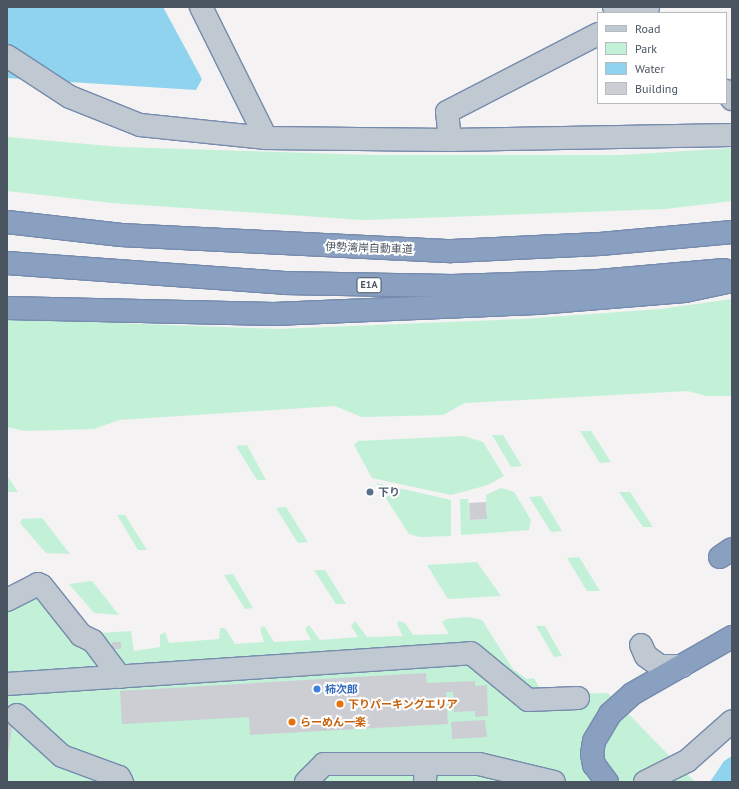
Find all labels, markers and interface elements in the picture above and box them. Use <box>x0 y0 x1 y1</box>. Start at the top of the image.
legend <box>597 12 727 104</box>
text: Road <box>635 21 660 36</box>
text: Park <box>635 41 657 56</box>
text: Water <box>635 61 665 76</box>
text: Building <box>635 81 678 96</box>
street label: 伊勢湾岸自動車道 <box>325 240 413 256</box>
road number: E1A <box>356 277 382 293</box>
place label: 下り <box>378 485 400 499</box>
marker: 下り <box>365 487 375 497</box>
place label: 柿次郎 <box>325 682 358 696</box>
marker: 柿次郎 <box>312 684 322 694</box>
place label: 下りパーキングエリア <box>348 697 458 711</box>
marker: 下りパーキングエリア <box>335 699 345 709</box>
place label: らーめん一楽 <box>300 715 366 729</box>
marker: らーめん一楽 <box>287 717 297 727</box>

